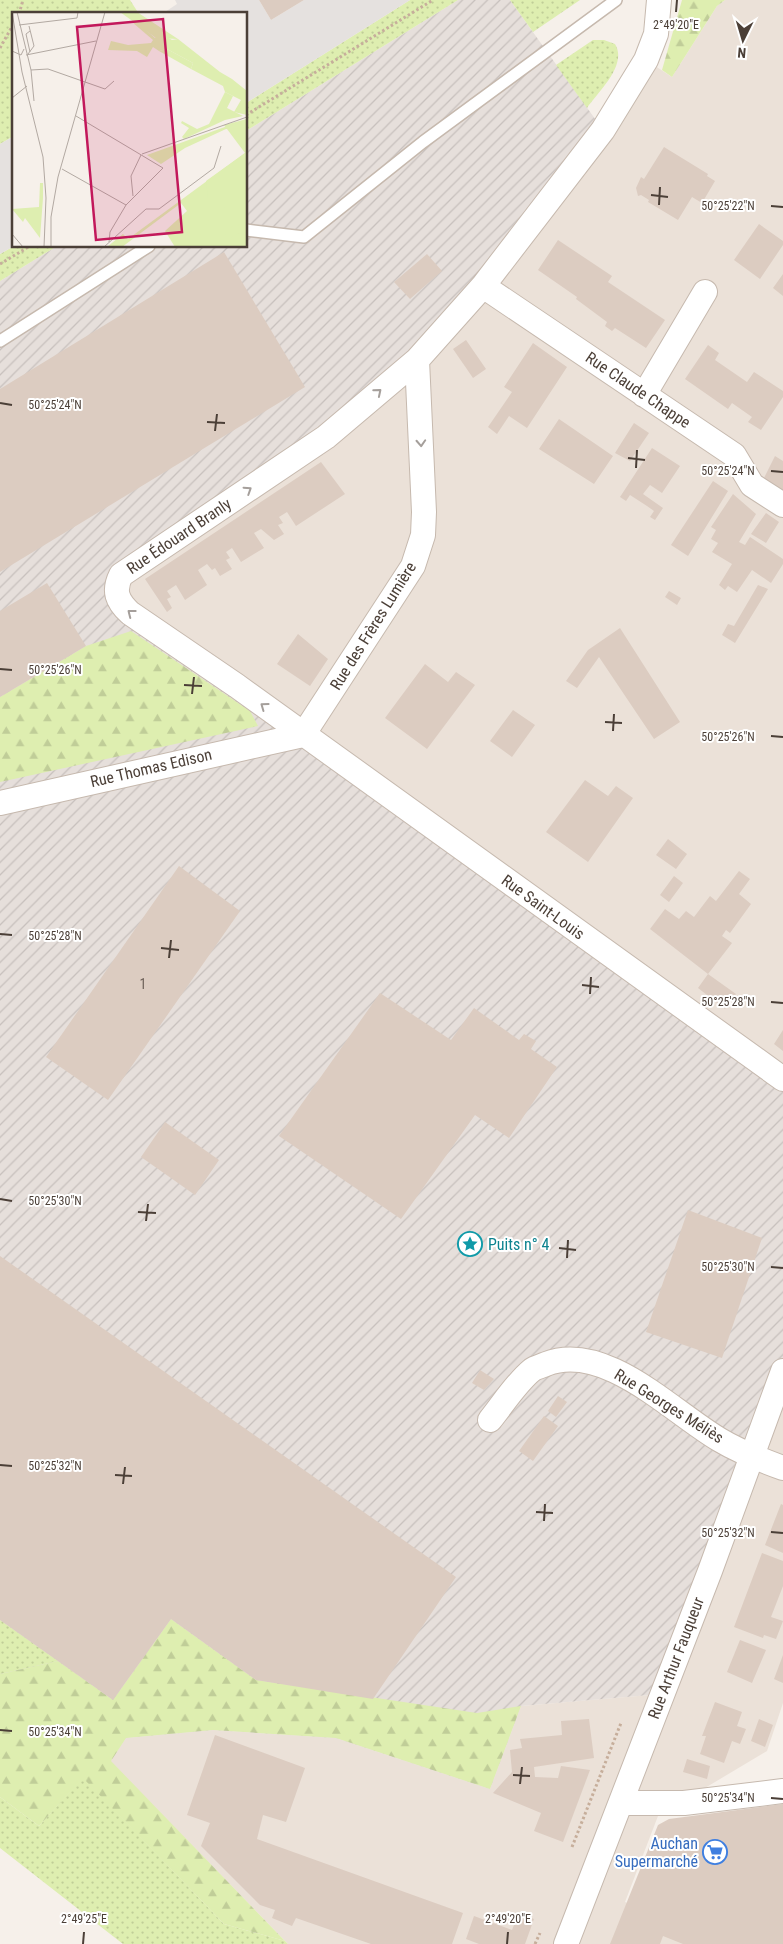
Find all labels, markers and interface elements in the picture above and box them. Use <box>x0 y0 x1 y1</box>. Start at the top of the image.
inset map <box>12 12 248 248</box>
north arrow <box>718 15 768 65</box>
text: 2°49'20"E <box>653 18 699 32</box>
text: N <box>737 45 747 61</box>
text: 50°25'22"N <box>701 199 755 213</box>
street label: Rue Claude Chappe <box>582 348 694 432</box>
one-way arrow <box>372 390 381 398</box>
text: 50°25'24"N <box>28 398 82 412</box>
one-way arrow <box>415 439 426 447</box>
text: 50°25'24"N <box>701 464 755 478</box>
one-way arrow <box>243 486 252 496</box>
street label: Rue Édouard Branly <box>123 494 235 578</box>
street label: Rue des Frères Lumière <box>326 559 420 693</box>
one-way arrow <box>128 610 137 618</box>
text: 50°25'26"N <box>28 663 82 677</box>
one-way arrow <box>260 703 270 712</box>
text: 50°25'26"N <box>701 730 755 744</box>
street label: Rue Thomas Edison <box>88 745 214 791</box>
street label: Rue Saint-Louis <box>498 871 588 943</box>
text: 50°25'28"N <box>28 929 82 943</box>
house number: 1 <box>140 976 146 992</box>
text: 50°25'28"N <box>701 995 755 1009</box>
text: 50°25'30"N <box>28 1194 82 1208</box>
place icon: Puits n° 4 <box>457 1231 483 1257</box>
place label: Puits n° 4 <box>488 1235 549 1254</box>
text: 50°25'30"N <box>701 1260 755 1274</box>
street label: Rue Georges Méliès <box>611 1365 727 1447</box>
text: 50°25'32"N <box>28 1459 82 1473</box>
text: 50°25'32"N <box>701 1526 755 1540</box>
street label: Rue Arthur Fauqueur <box>644 1594 708 1722</box>
text: 50°25'34"N <box>28 1725 82 1739</box>
text: 50°25'34"N <box>701 1791 755 1805</box>
place label: Auchan Supermarché <box>615 1834 698 1871</box>
supermarket icon: Auchan Supermarché <box>702 1839 728 1865</box>
text: 2°49'25"E <box>61 1912 107 1926</box>
text: 2°49'20"E <box>485 1912 531 1926</box>

